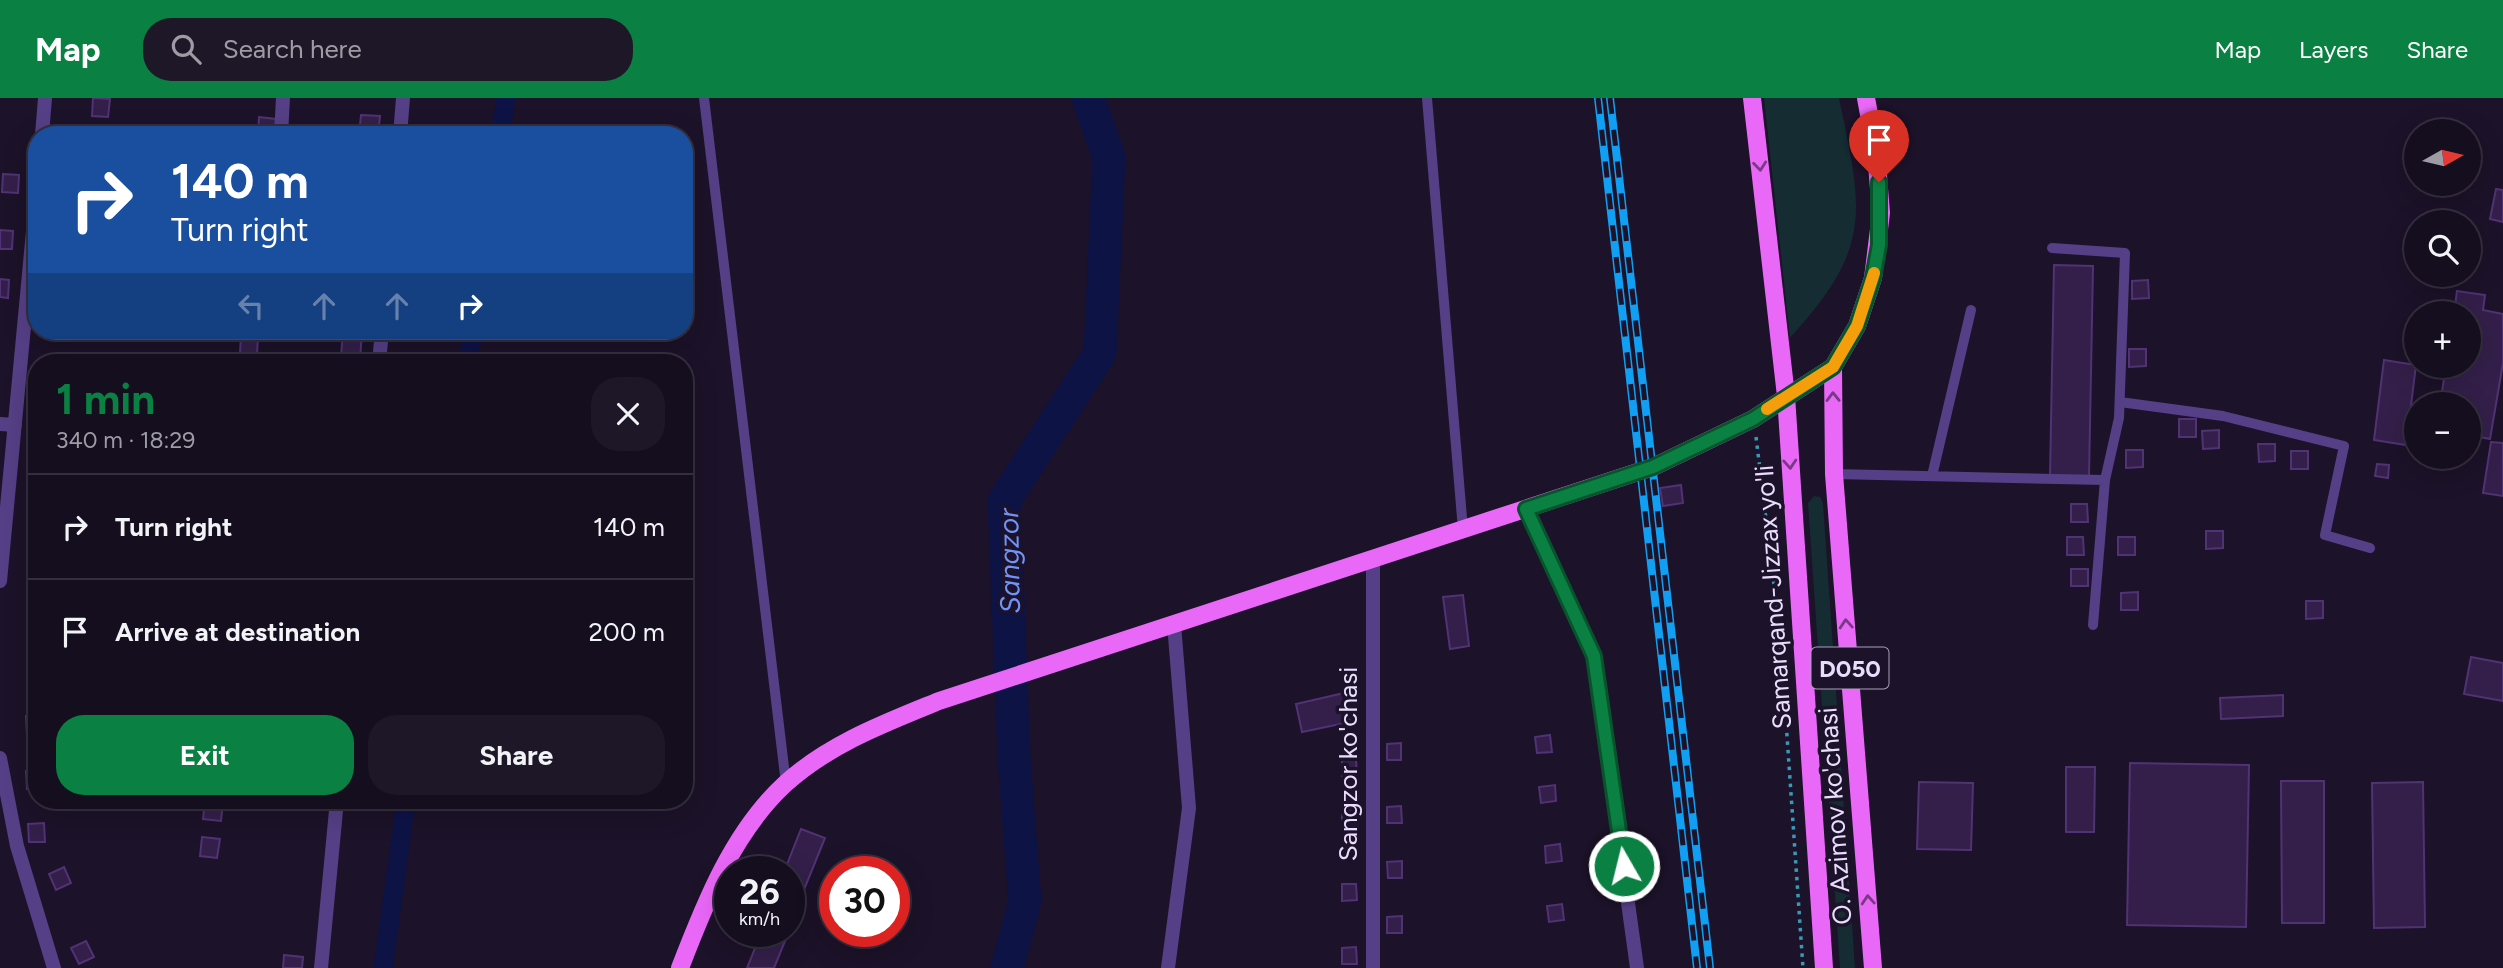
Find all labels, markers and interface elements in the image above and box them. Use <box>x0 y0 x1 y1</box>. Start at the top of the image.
search box <box>143 18 633 81</box>
text: Map <box>35 30 101 69</box>
icon: search <box>167 30 205 68</box>
text: Search here <box>223 33 362 65</box>
text: Map <box>2214 35 2261 64</box>
text: Layers <box>2299 35 2368 64</box>
text: Share <box>2406 35 2468 64</box>
pin <box>1849 110 1909 182</box>
north arrow <box>2404 119 2482 196</box>
map controls <box>2404 119 2481 469</box>
icon: arrive <box>1860 121 1898 159</box>
text: 140 m <box>171 151 309 210</box>
icon: right <box>56 154 147 245</box>
one-way arrow <box>1752 161 1767 172</box>
button: search <box>2404 210 2481 287</box>
text: Turn right <box>171 211 309 249</box>
icon: left <box>232 287 270 325</box>
icon: ahead <box>305 287 343 325</box>
icon: ahead <box>378 287 416 325</box>
icon: right <box>451 287 489 325</box>
button: + <box>2404 301 2481 378</box>
text: 1 min <box>56 374 155 425</box>
button: close <box>591 377 665 451</box>
one-way arrow <box>1825 392 1841 402</box>
button: − <box>2404 392 2481 469</box>
text: 340 m · 18:29 <box>56 426 195 454</box>
one-way arrow <box>1782 459 1797 470</box>
street label: Samarqand-Jizzax yo'li <box>1748 464 1798 730</box>
water label: Sangzor <box>991 507 1027 614</box>
icon: right <box>56 508 94 546</box>
text: Turn right <box>115 511 232 543</box>
text: 140 m <box>593 511 665 543</box>
icon: arrive <box>56 613 94 651</box>
text: Arrive at destination <box>115 616 360 648</box>
text: 200 m <box>589 616 665 648</box>
one-way arrow <box>1839 619 1854 630</box>
road number: D050 <box>1812 648 1888 688</box>
street label: Sangzor ko'chasi <box>1332 667 1364 861</box>
street label: O. Azimov ko'chasi <box>1811 706 1859 926</box>
button: Exit <box>56 715 354 795</box>
button: Share <box>368 715 665 795</box>
position arrow <box>1587 829 1661 903</box>
speed limit sign: 30 <box>819 856 910 947</box>
text: 26 <box>739 871 780 913</box>
one-way arrow <box>1861 894 1876 905</box>
text: km/h <box>739 908 780 930</box>

